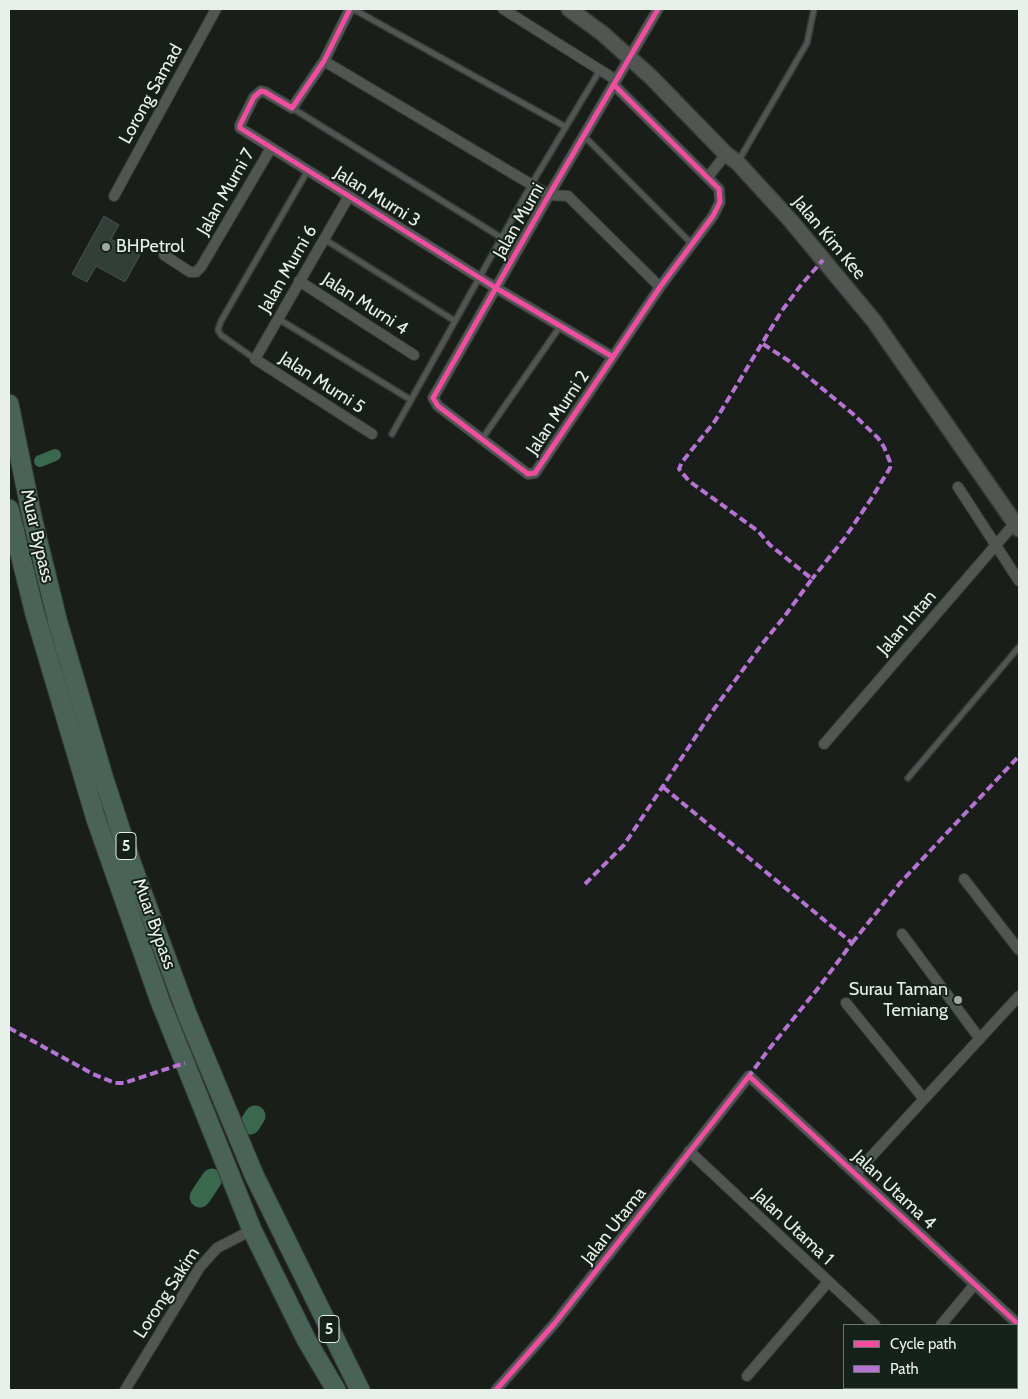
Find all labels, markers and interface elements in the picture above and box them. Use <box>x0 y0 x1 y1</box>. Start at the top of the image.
street label: Lorong Samad <box>115 40 187 148</box>
street label: Jalan Murni 7 <box>193 145 259 239</box>
street label: Jalan Murni 3 <box>330 162 424 232</box>
street label: Jalan Murni <box>489 179 549 263</box>
street label: Jalan Kim Kee <box>788 192 870 284</box>
street label: Jalan Murni 6 <box>254 221 322 317</box>
place label: BHPetrol <box>116 236 184 258</box>
marker: BHPetrol <box>100 241 112 253</box>
street label: Jalan Murni 4 <box>318 268 412 340</box>
street label: Jalan Murni 5 <box>275 347 369 419</box>
street label: Jalan Murni 2 <box>522 367 594 459</box>
street label: Muar Bypass <box>16 487 58 585</box>
street label: Jalan Intan <box>873 586 941 660</box>
road number: 5 <box>116 832 136 859</box>
street label: Muar Bypass <box>128 876 180 972</box>
place label: Surau Taman Temiang <box>849 979 948 1022</box>
marker: Surau Taman Temiang <box>952 994 964 1006</box>
street label: Jalan Utama 4 <box>848 1146 940 1234</box>
street label: Jalan Utama <box>577 1183 651 1269</box>
street label: Jalan Utama 1 <box>748 1184 838 1270</box>
street label: Lorong Sakim <box>130 1244 204 1342</box>
road number: 5 <box>319 1316 339 1342</box>
legend <box>843 1324 1018 1389</box>
text: Cycle path <box>890 1335 956 1353</box>
text: Path <box>890 1360 919 1378</box>

